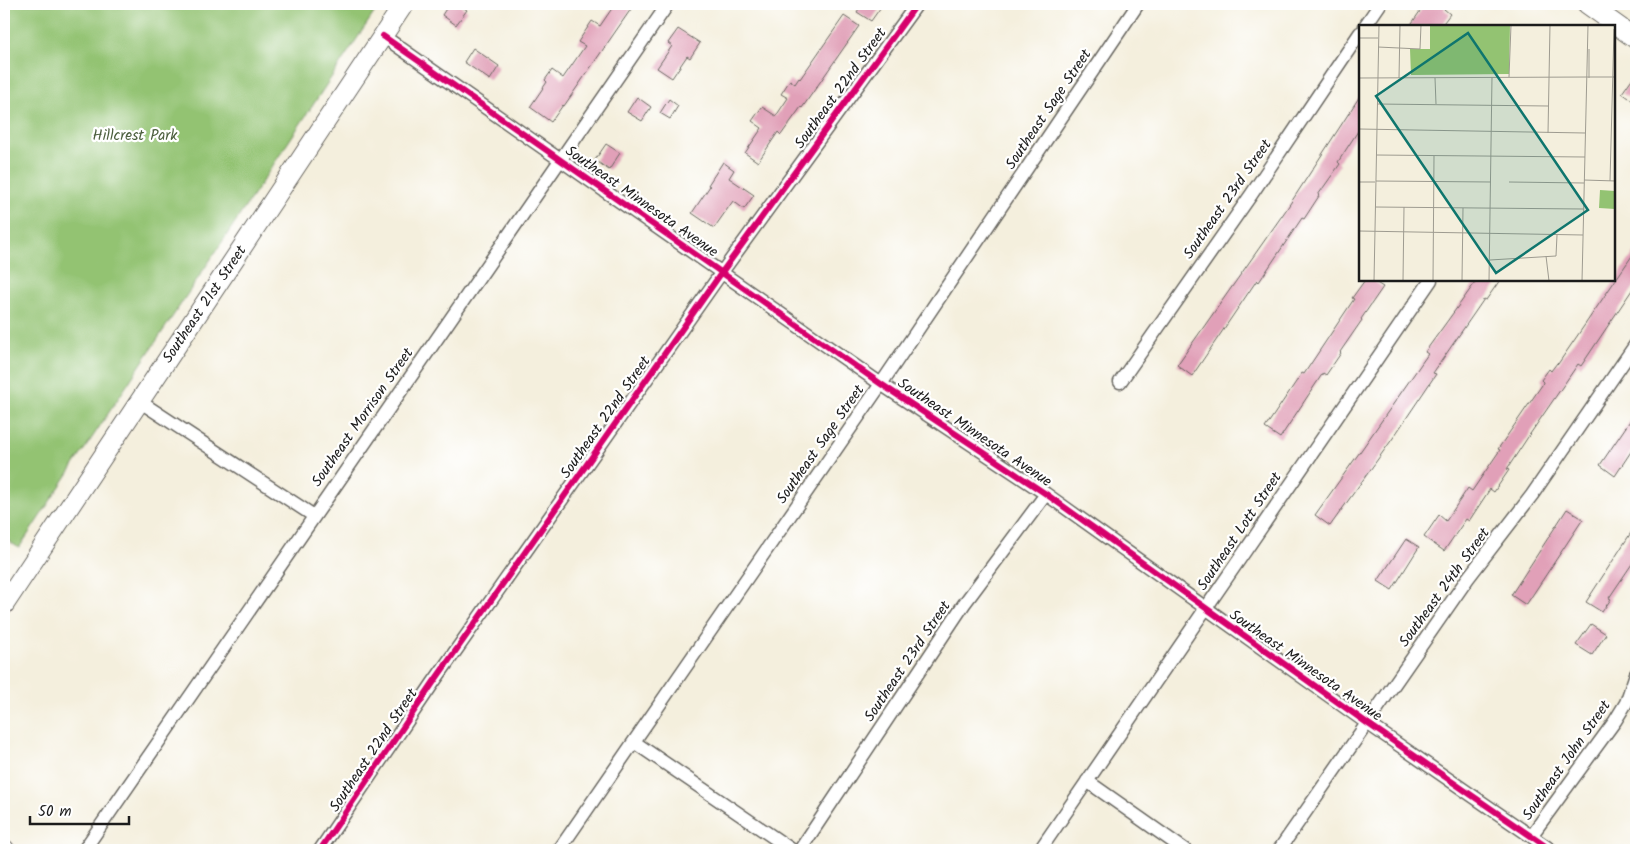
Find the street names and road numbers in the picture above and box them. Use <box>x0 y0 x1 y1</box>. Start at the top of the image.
street label: Southeast 22nd Street <box>789 23 893 154</box>
street label: Southeast Sage Street <box>1000 44 1098 175</box>
street label: Southeast 23rd Street <box>1177 135 1278 264</box>
street label: Southeast Minnesota Avenue <box>560 140 723 264</box>
street label: Southeast 21st Street <box>156 241 253 368</box>
street label: Southeast Morrison Street <box>306 343 420 492</box>
street label: Southeast 22nd Street <box>554 351 657 484</box>
street label: Southeast Minnesota Avenue <box>892 372 1057 494</box>
street label: Southeast Sage Street <box>771 380 871 509</box>
street label: Southeast Lott Street <box>1191 467 1289 596</box>
street label: Southeast 24th Street <box>1393 523 1497 652</box>
street label: Southeast 23rd Street <box>858 596 957 727</box>
street label: Southeast Minnesota Avenue <box>1224 604 1387 728</box>
street label: Southeast 22nd Street <box>323 684 424 817</box>
street label: Southeast John Street <box>1516 695 1617 826</box>

